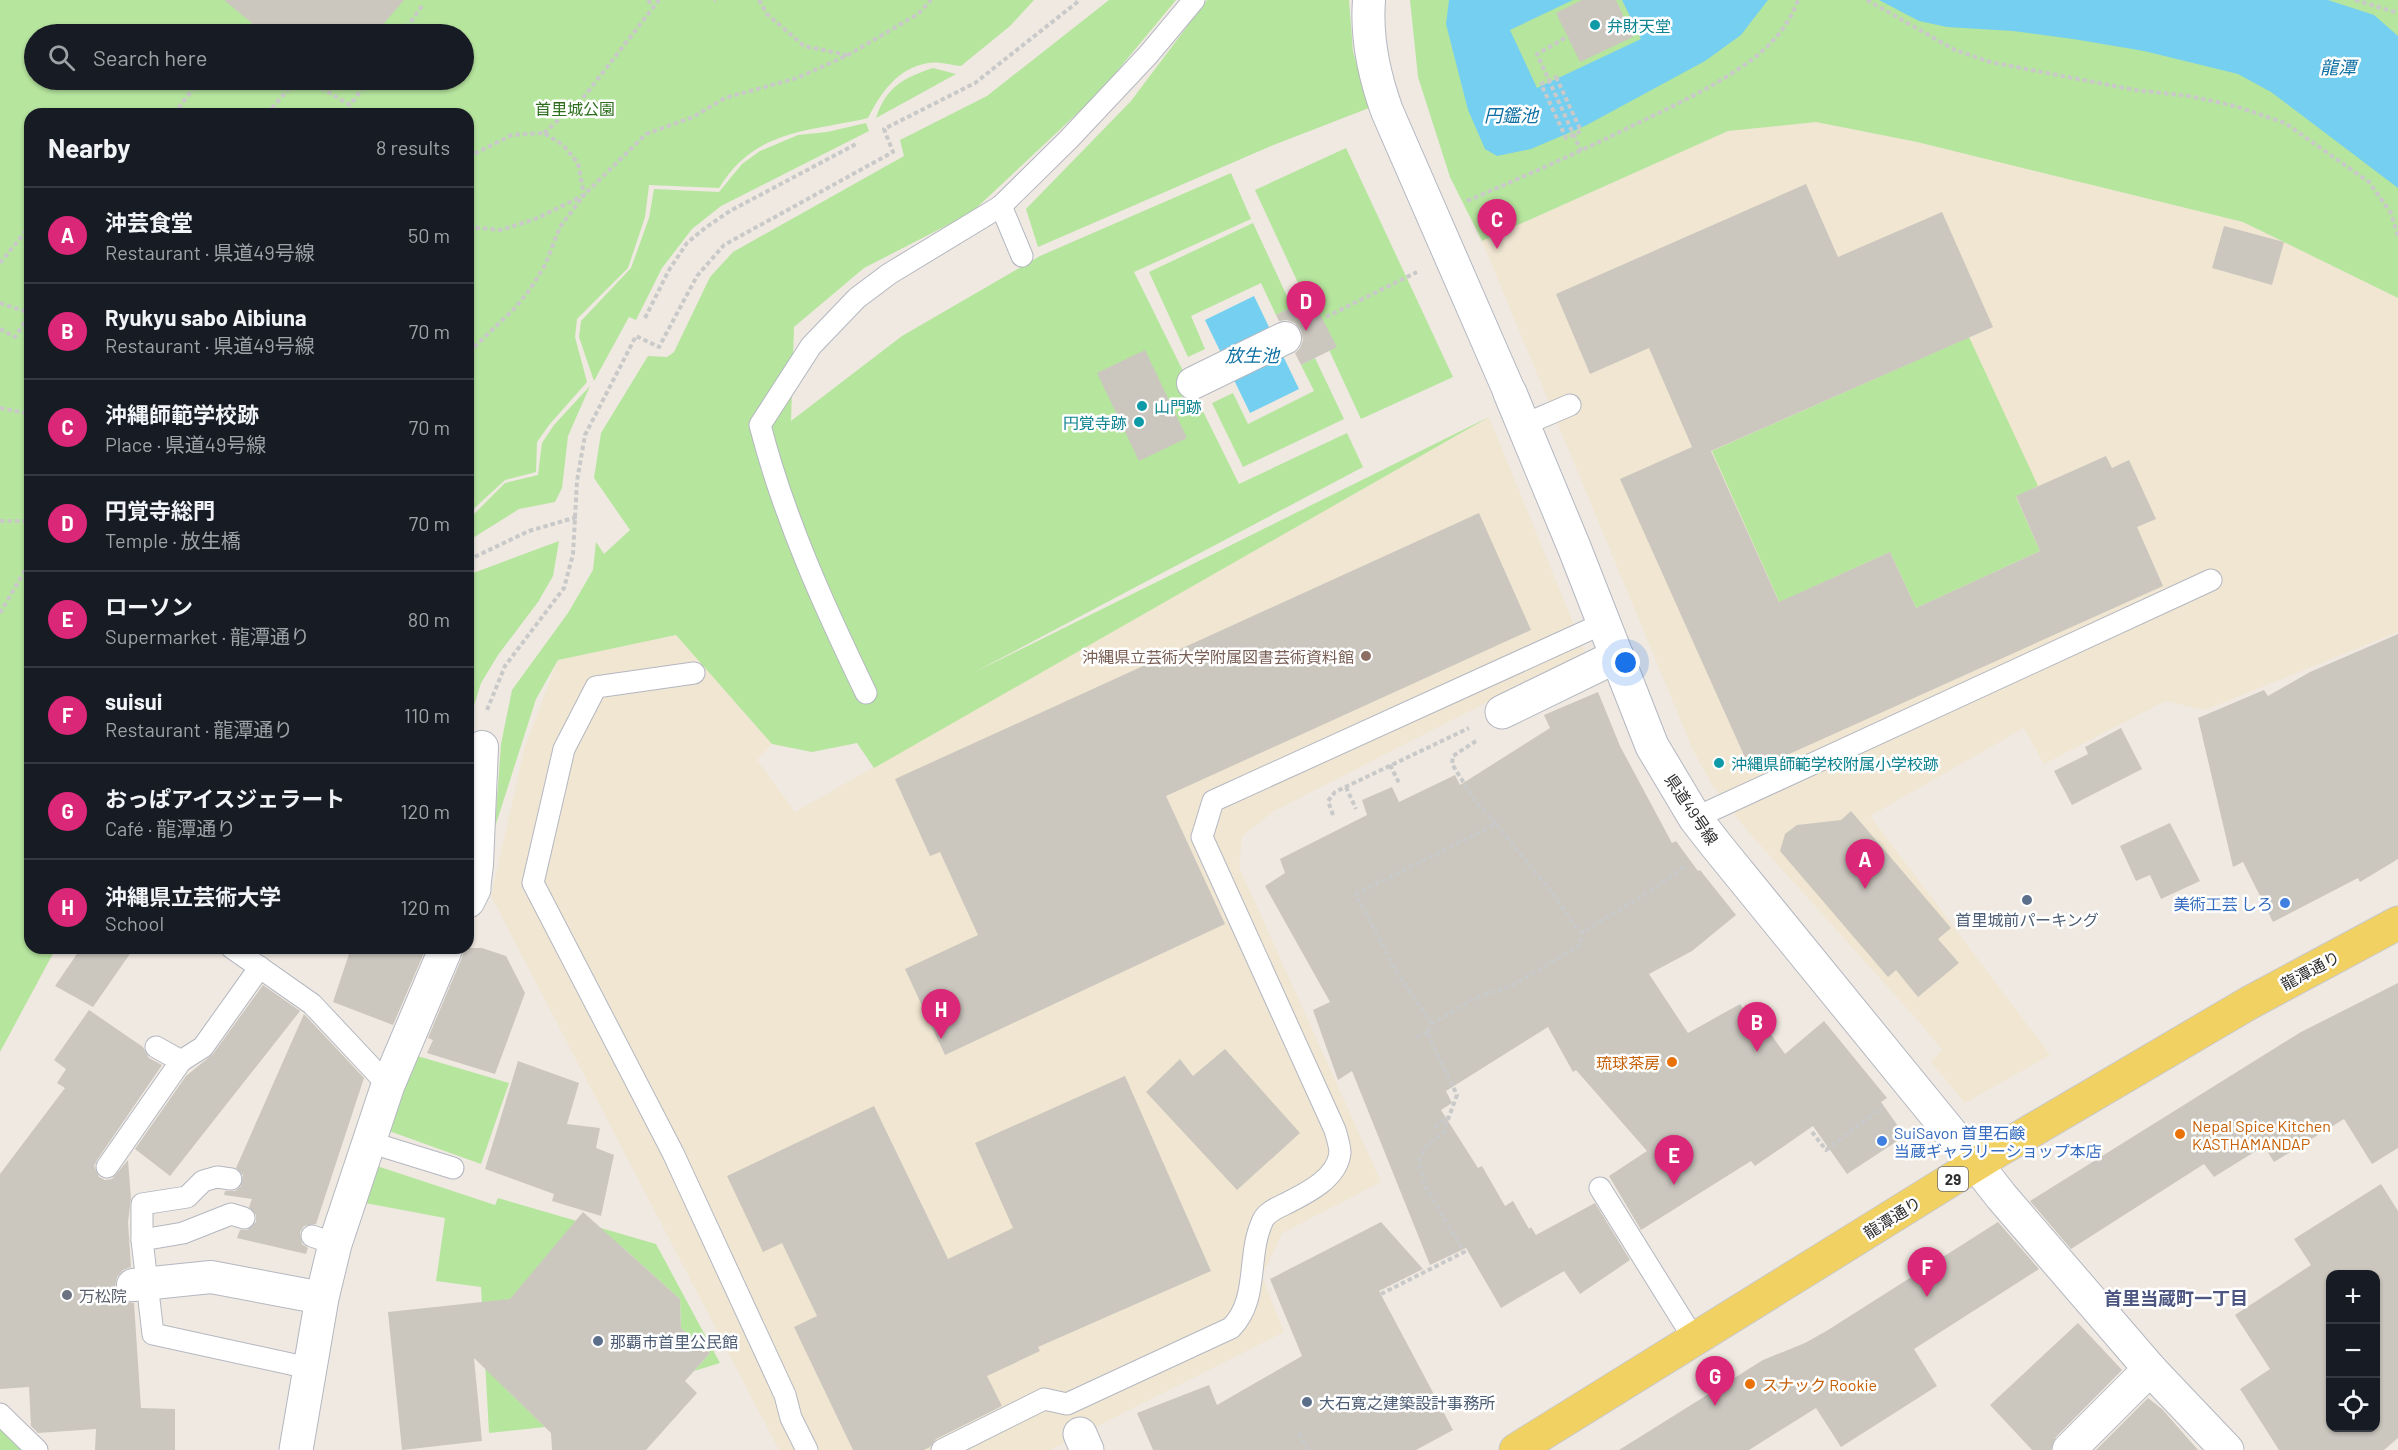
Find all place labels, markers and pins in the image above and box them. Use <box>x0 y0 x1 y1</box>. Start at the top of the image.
place label: 弁財天堂 <box>1607 16 1671 35</box>
marker: 弁財天堂 <box>1588 18 1602 32</box>
pin: C <box>1478 200 1516 249</box>
pin: D <box>1286 282 1326 331</box>
place label: 山門跡 <box>1154 397 1202 416</box>
marker: 山門跡 <box>1135 399 1149 413</box>
place label: 円覚寺跡 <box>1063 413 1127 432</box>
marker: 円覚寺跡 <box>1132 415 1146 429</box>
place label: 沖縄県立芸術大学附属図書芸術資料館 <box>1082 647 1354 666</box>
marker: 沖縄県立芸術大学附属図書芸術資料館 <box>1359 649 1373 663</box>
place label: 沖縄県師範学校附属小学校跡 <box>1731 754 1939 773</box>
marker: 沖縄県師範学校附属小学校跡 <box>1712 756 1726 770</box>
pin: A <box>1846 840 1884 889</box>
marker: 首里城前パーキング <box>2020 893 2034 907</box>
place label: 美術工芸 しろ <box>2174 894 2273 913</box>
marker: 美術工芸 しろ <box>2278 896 2292 910</box>
place label: 首里城前パーキング <box>1955 910 2099 929</box>
pin: H <box>922 990 960 1039</box>
pin: B <box>1738 1002 1776 1052</box>
place label: 琉球茶房 <box>1596 1053 1660 1072</box>
marker: 琉球茶房 <box>1665 1055 1679 1069</box>
place label: Nepal Spice Kitchen KASTHAMANDAP <box>2192 1116 2331 1153</box>
place label: SuiSavon 首里石鹸 当蔵ギャラリーショップ本店 <box>1894 1123 2102 1160</box>
marker: Nepal Spice Kitchen KASTHAMANDAP <box>2173 1127 2187 1141</box>
marker: SuiSavon 首里石鹸 当蔵ギャラリーショップ本店 <box>1875 1134 1889 1148</box>
pin: E <box>1654 1136 1694 1185</box>
pin: F <box>1908 1248 1946 1297</box>
place label: 万松院 <box>79 1286 127 1305</box>
marker: 万松院 <box>60 1288 74 1302</box>
place label: 那覇市首里公民館 <box>610 1332 738 1351</box>
marker: 那覇市首里公民館 <box>591 1334 605 1348</box>
pin: G <box>1696 1356 1734 1406</box>
place label: スナック Rookie <box>1762 1375 1877 1394</box>
marker: スナック Rookie <box>1743 1377 1757 1391</box>
place label: 大石寛之建築設計事務所 <box>1319 1393 1495 1412</box>
marker: 大石寛之建築設計事務所 <box>1300 1395 1314 1409</box>

